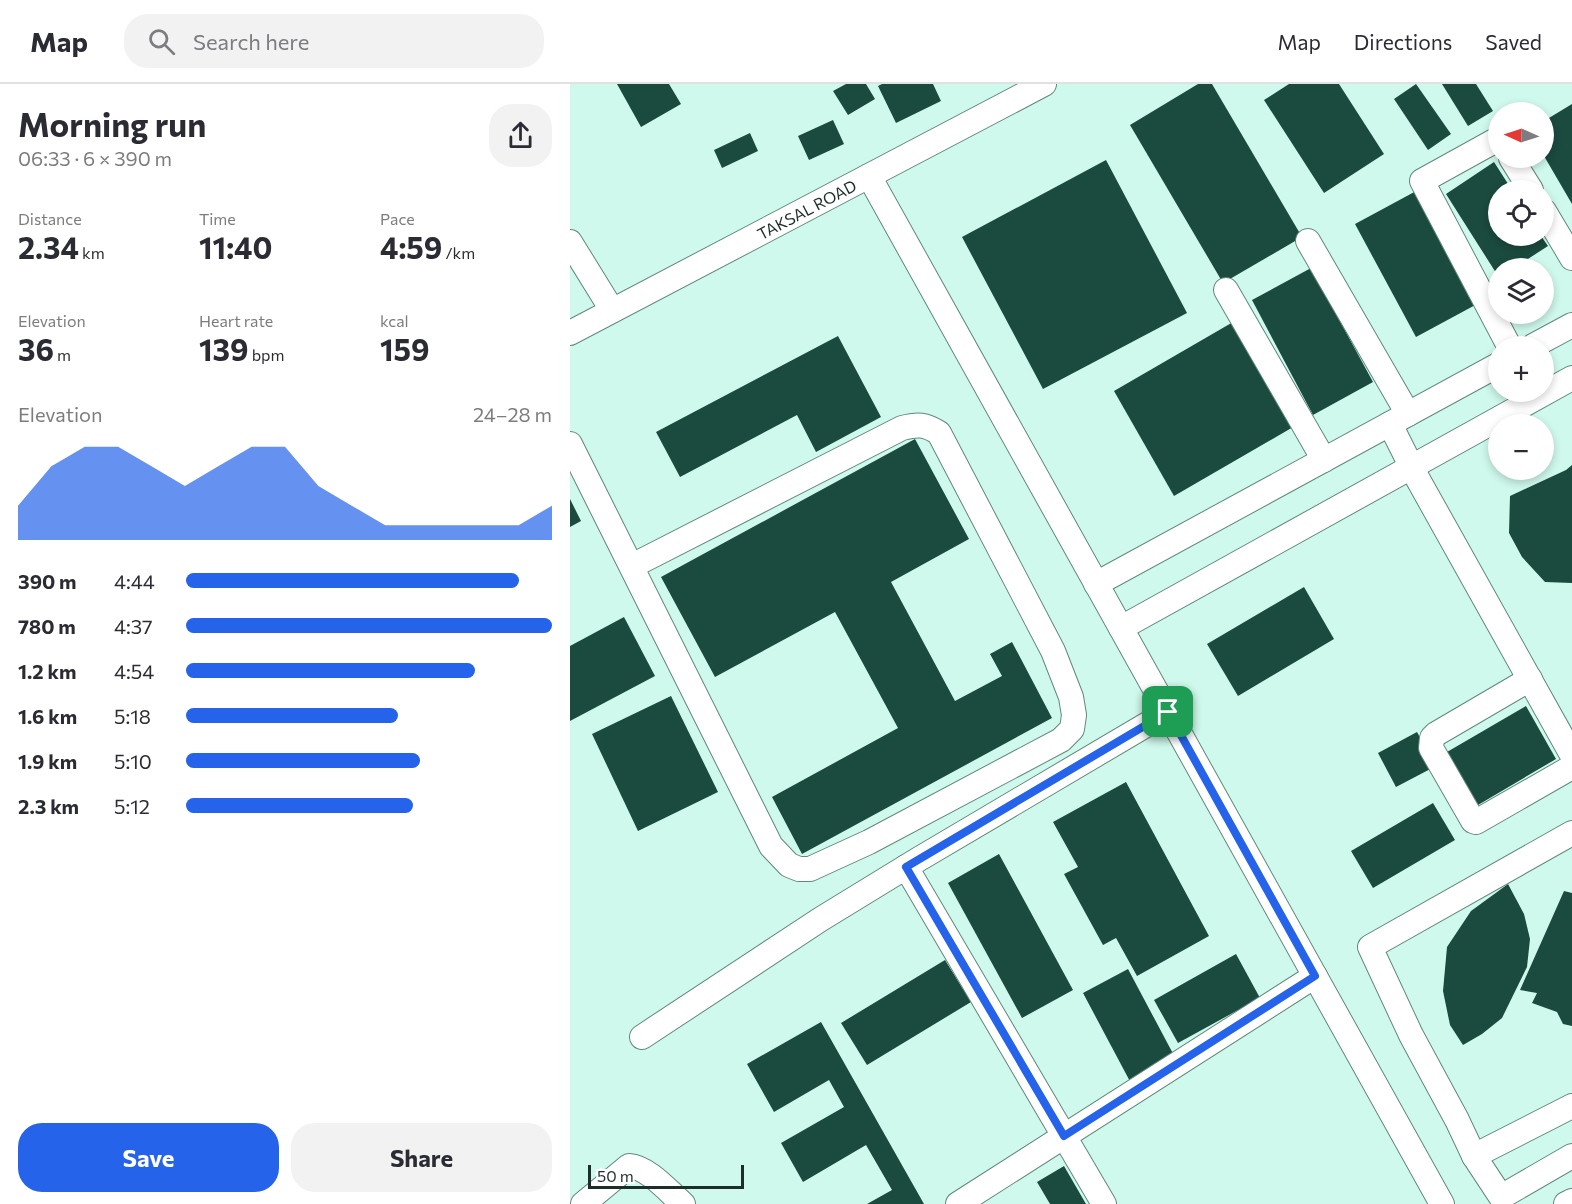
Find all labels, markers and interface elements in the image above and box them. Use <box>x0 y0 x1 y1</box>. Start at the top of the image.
search box <box>124 14 544 68</box>
text: Map <box>30 24 88 58</box>
icon: search <box>145 25 178 58</box>
text: Search here <box>193 28 309 55</box>
text: Map <box>1278 29 1321 54</box>
text: Directions <box>1354 29 1452 54</box>
text: Saved <box>1485 29 1542 54</box>
north arrow <box>1488 102 1554 168</box>
map controls <box>1488 102 1554 480</box>
text: Morning run <box>18 103 206 144</box>
button: share <box>489 104 552 167</box>
text: 06:33 · 6 × 390 m <box>18 146 172 170</box>
street label: TAKSAL ROAD <box>754 175 859 243</box>
button: locate <box>1488 180 1554 246</box>
text: Distance <box>18 209 82 228</box>
text: Time <box>199 209 236 228</box>
text: Pace <box>380 209 415 228</box>
text: 2.34 <box>18 228 79 265</box>
text: 11:40 <box>199 228 272 265</box>
text: 4:59 <box>380 228 442 265</box>
text: km <box>79 243 105 262</box>
text: /km <box>442 243 475 262</box>
button: layers <box>1488 258 1554 324</box>
text: Elevation <box>18 311 86 330</box>
text: Heart rate <box>199 311 273 330</box>
text: kcal <box>380 311 409 330</box>
text: 36 <box>18 330 54 367</box>
text: 139 <box>199 330 249 367</box>
text: 159 <box>380 330 430 367</box>
button: + <box>1488 336 1554 402</box>
text: m <box>54 345 71 364</box>
text: bpm <box>249 345 285 364</box>
text: Elevation <box>18 402 103 426</box>
text: 24–28 m <box>473 402 552 426</box>
button: − <box>1488 414 1554 480</box>
text: 390 m <box>18 569 77 593</box>
text: 4:44 <box>114 569 155 593</box>
text: 780 m <box>18 614 76 638</box>
text: 4:37 <box>114 614 153 638</box>
text: 1.2 km <box>18 659 76 683</box>
text: 4:54 <box>114 659 154 683</box>
pin <box>1142 686 1193 737</box>
icon: arrive <box>1151 695 1184 728</box>
text: 1.6 km <box>18 704 77 728</box>
text: 5:18 <box>114 704 151 728</box>
text: 1.9 km <box>18 749 77 773</box>
text: 5:10 <box>114 749 152 773</box>
text: 2.3 km <box>18 794 79 818</box>
text: 5:12 <box>114 794 150 818</box>
button: Save <box>18 1123 279 1192</box>
button: Share <box>291 1123 552 1192</box>
scale bar <box>588 1162 744 1190</box>
text: 50 m <box>597 1166 634 1185</box>

